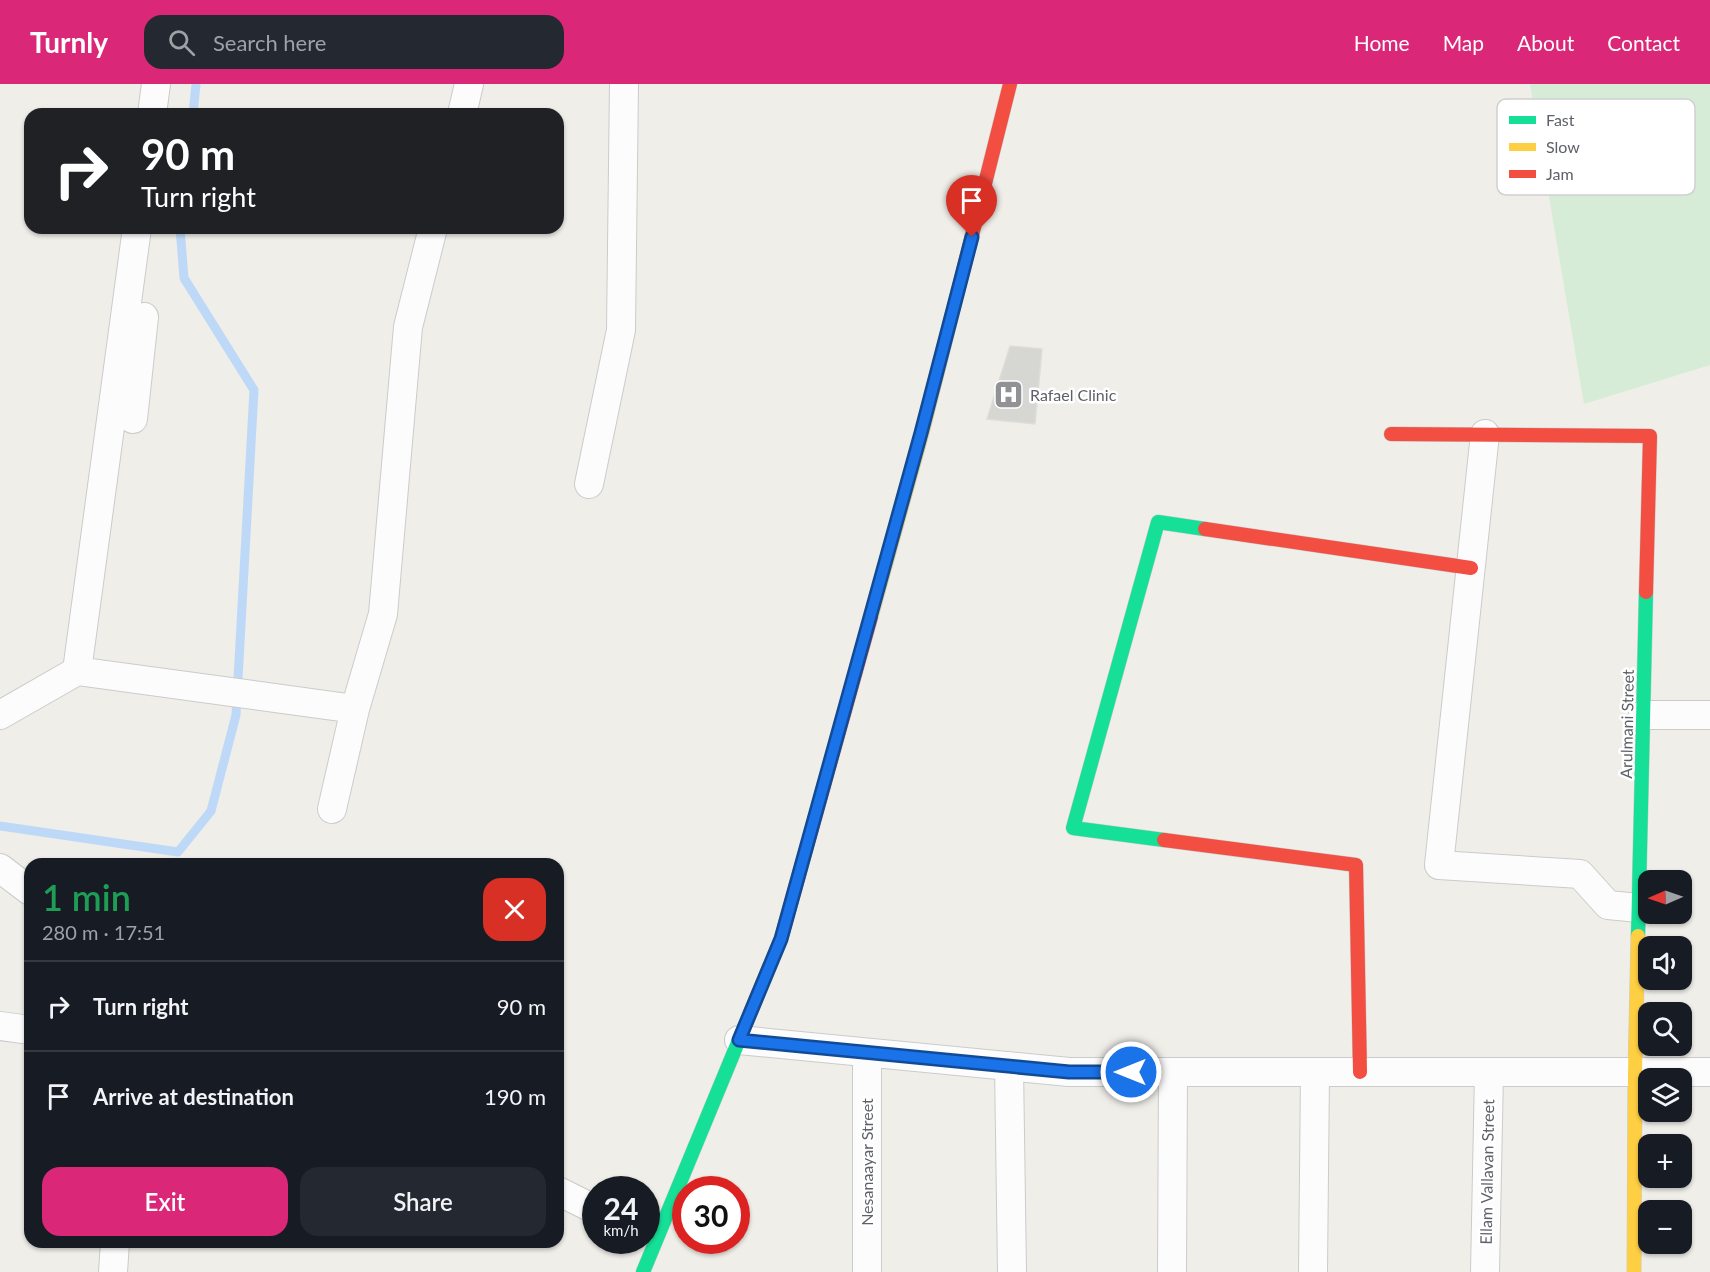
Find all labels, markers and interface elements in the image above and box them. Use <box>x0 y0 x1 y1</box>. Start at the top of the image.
search box <box>144 15 564 69</box>
text: Turnly <box>30 25 108 59</box>
icon: search <box>165 26 198 59</box>
text: Search here <box>213 29 326 56</box>
text: Home <box>1354 30 1410 55</box>
text: Map <box>1443 30 1484 55</box>
text: About <box>1517 30 1574 55</box>
text: Contact <box>1607 30 1680 55</box>
legend <box>1497 99 1695 195</box>
text: Fast <box>1546 110 1575 129</box>
text: 90 m <box>141 129 235 179</box>
icon: right <box>42 132 120 210</box>
text: Slow <box>1546 137 1580 156</box>
text: Jam <box>1546 164 1574 183</box>
pin <box>946 175 997 237</box>
text: Turn right <box>141 180 256 213</box>
icon: arrive <box>955 184 988 217</box>
hospital icon: Rafael Clinic <box>993 379 1025 411</box>
place label: Rafael Clinic <box>1030 385 1117 404</box>
street label: Arulmani Street <box>1616 669 1637 779</box>
north arrow <box>1638 870 1692 924</box>
map controls <box>1638 870 1692 1254</box>
text: 1 min <box>42 875 131 919</box>
button: close <box>483 878 546 941</box>
text: 280 m · 17:51 <box>42 920 165 944</box>
button: sound <box>1638 936 1692 990</box>
icon: right <box>42 990 75 1023</box>
text: Turn right <box>93 993 188 1020</box>
text: 90 m <box>497 993 546 1020</box>
button: search <box>1638 1002 1692 1056</box>
position arrow <box>1099 1040 1163 1104</box>
button: layers <box>1638 1068 1692 1122</box>
icon: arrive <box>42 1080 75 1113</box>
text: Arrive at destination <box>93 1083 294 1110</box>
text: 190 m <box>484 1083 546 1110</box>
street label: Nesanaayar Street <box>857 1098 876 1226</box>
street label: Ellam Vallavan Street <box>1476 1099 1497 1245</box>
button: + <box>1638 1134 1692 1188</box>
button: Exit <box>42 1167 288 1236</box>
button: Share <box>300 1167 546 1236</box>
speed limit sign: 30 <box>672 1176 750 1254</box>
text: 24 <box>604 1190 638 1226</box>
button: − <box>1638 1200 1692 1254</box>
text: km/h <box>603 1221 639 1239</box>

